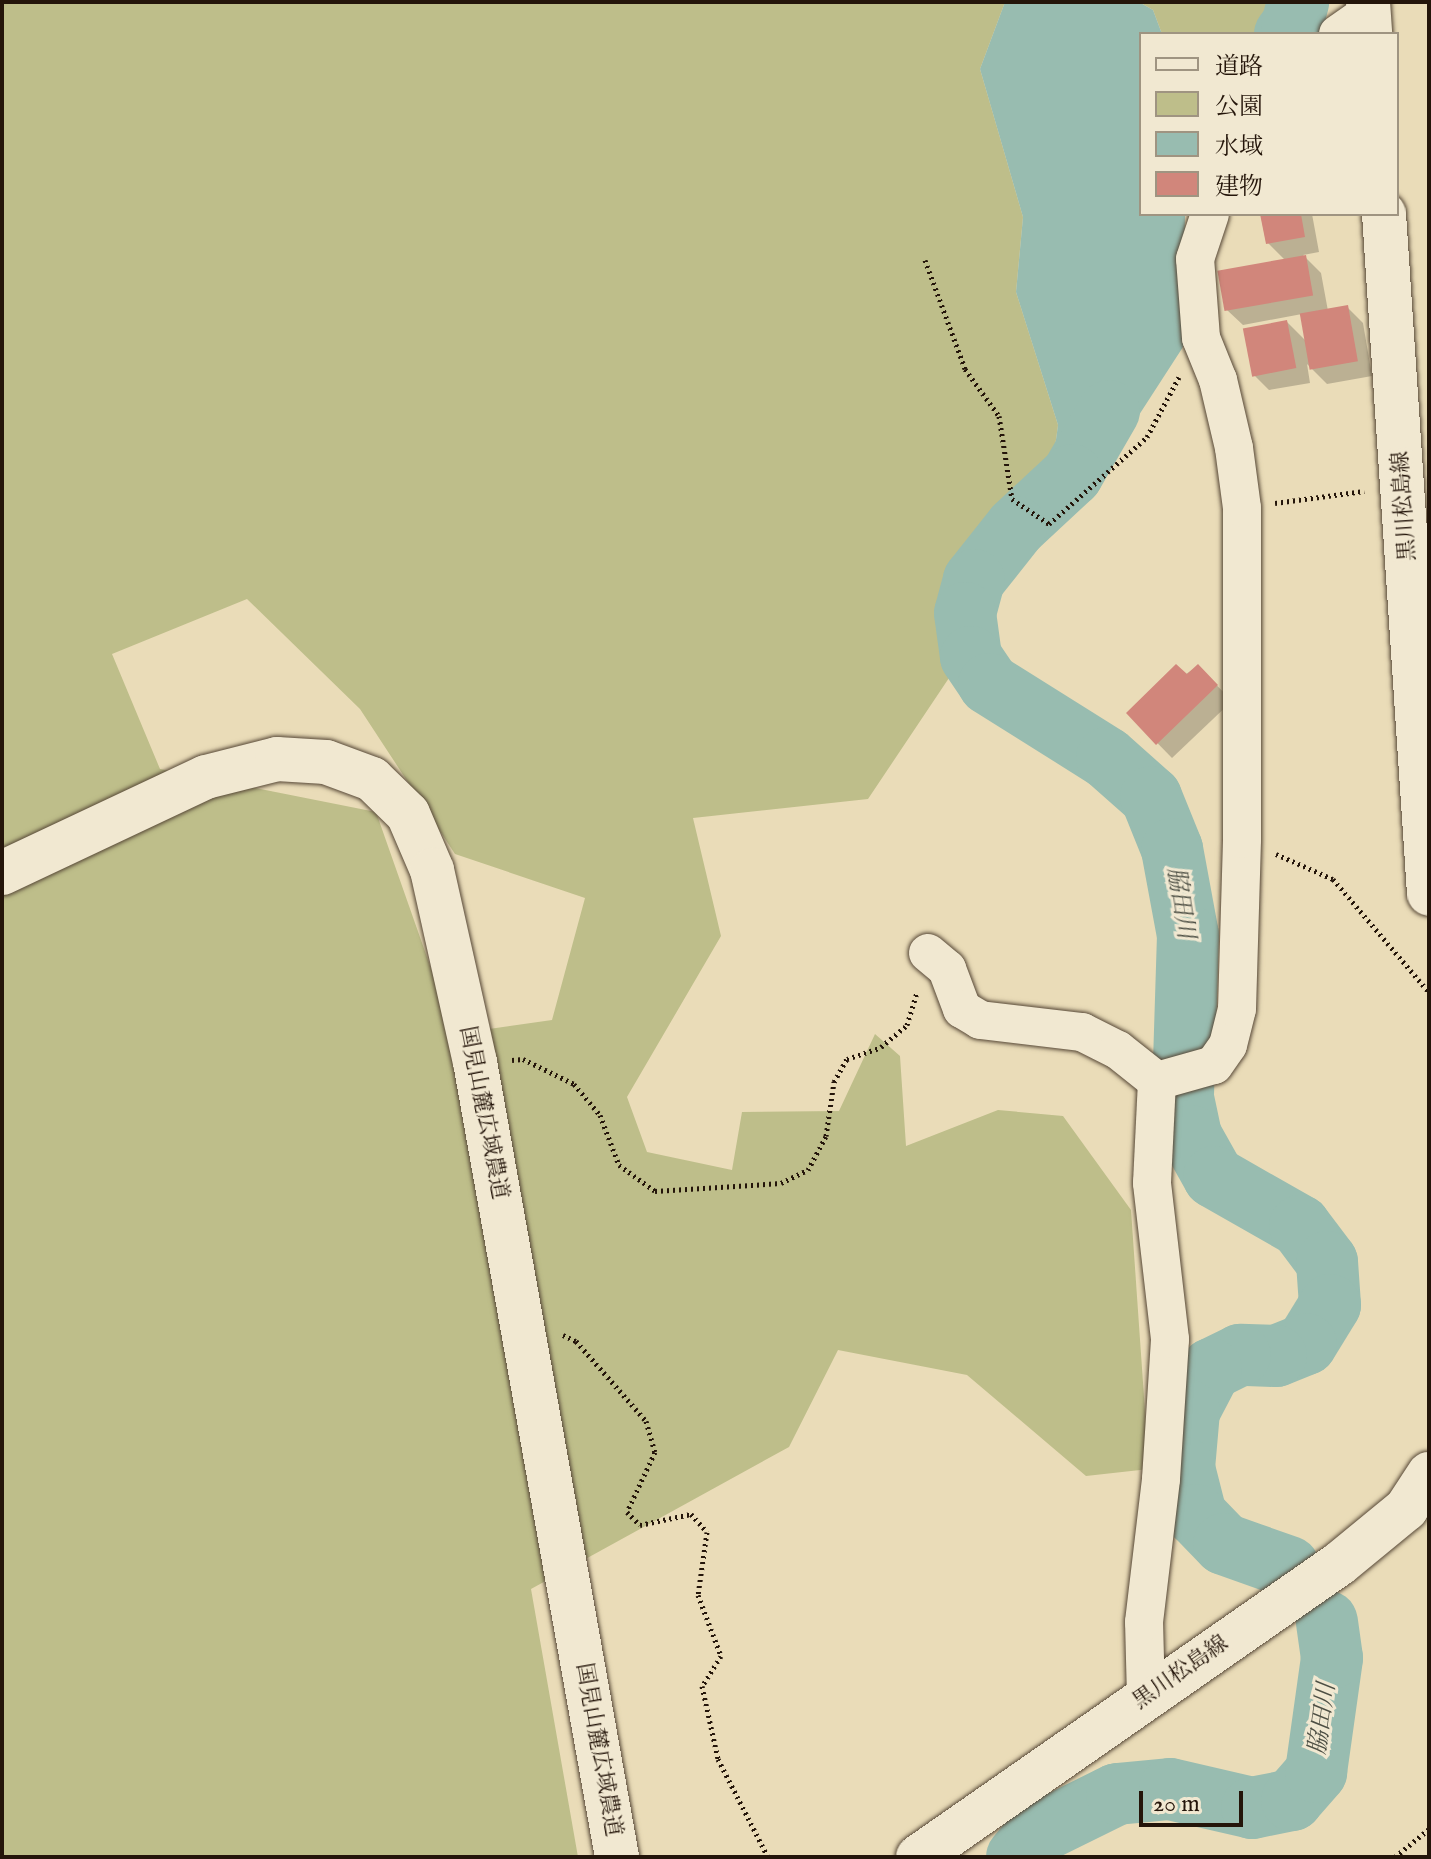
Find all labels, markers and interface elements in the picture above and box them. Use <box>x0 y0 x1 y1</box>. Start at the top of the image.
legend <box>1139 32 1399 216</box>
text: 道路 <box>1215 52 1263 83</box>
text: 公園 <box>1215 92 1263 123</box>
text: 水域 <box>1215 132 1263 163</box>
text: 建物 <box>1215 172 1263 203</box>
street label: 黒川松島線 <box>1388 450 1422 562</box>
water label: 脇田川 <box>1160 865 1200 941</box>
street label: 国見山麓広域農道 <box>453 1024 513 1202</box>
street label: 黒川松島線 <box>1128 1631 1234 1715</box>
street label: 国見山麓広域農道 <box>570 1661 626 1839</box>
water label: 脇田川 <box>1304 1681 1342 1757</box>
scale bar <box>1143 1775 1247 1825</box>
text: 20 m <box>1153 1789 1200 1820</box>

